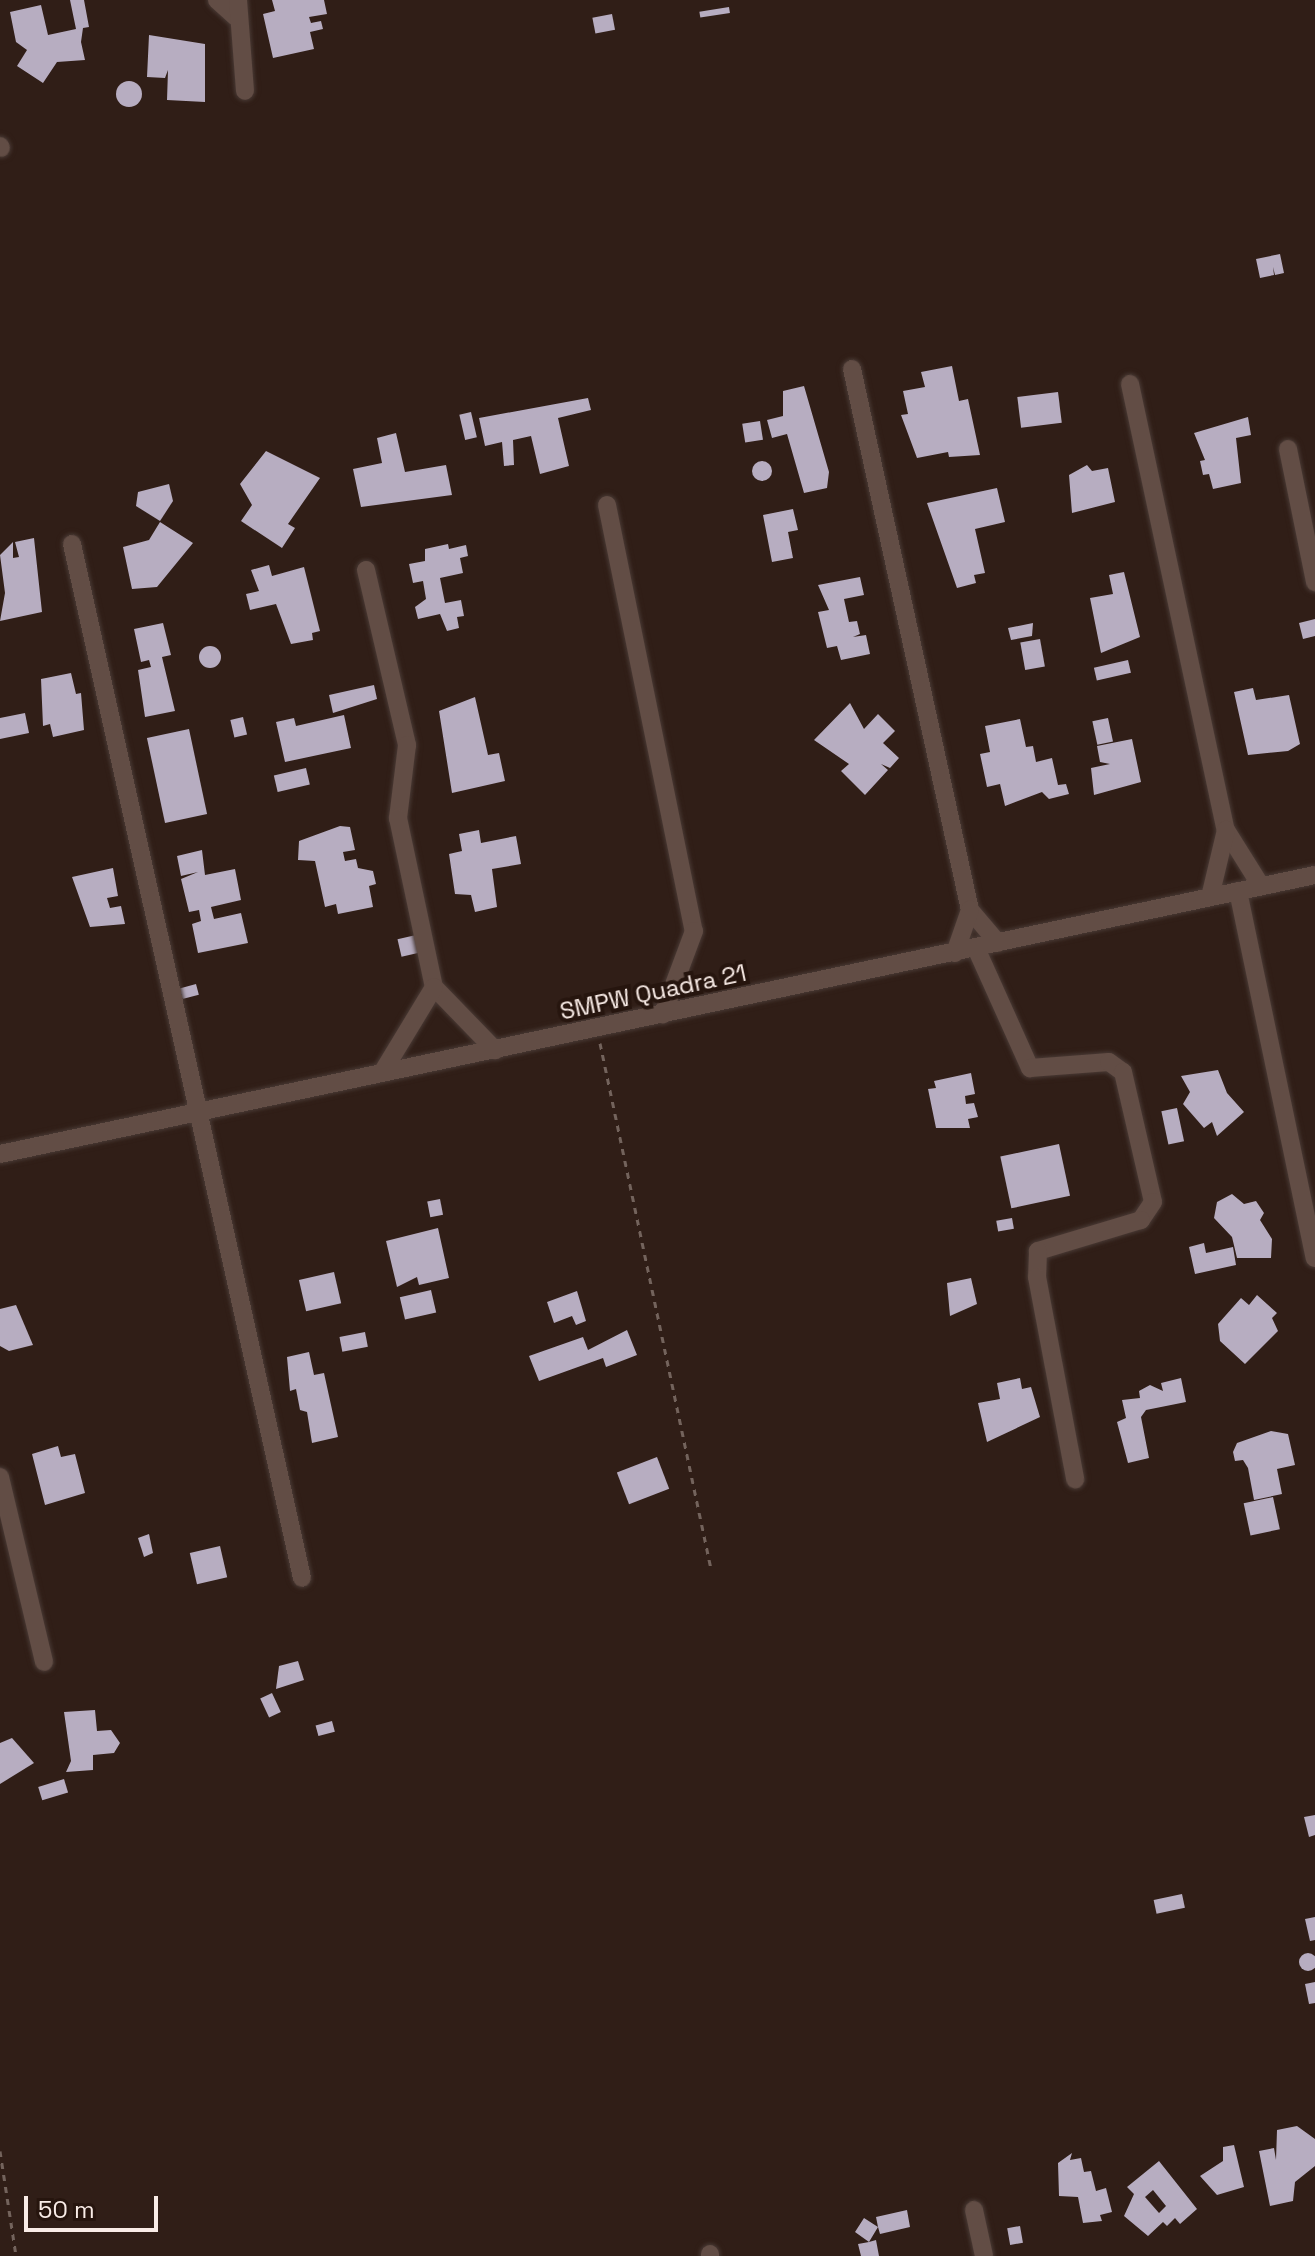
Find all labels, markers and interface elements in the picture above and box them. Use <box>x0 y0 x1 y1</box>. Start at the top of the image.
street label: SMPW Quadra 21 <box>557 958 749 1026</box>
scale bar <box>28 2180 162 2230</box>
text: 50 m <box>38 2194 95 2225</box>

